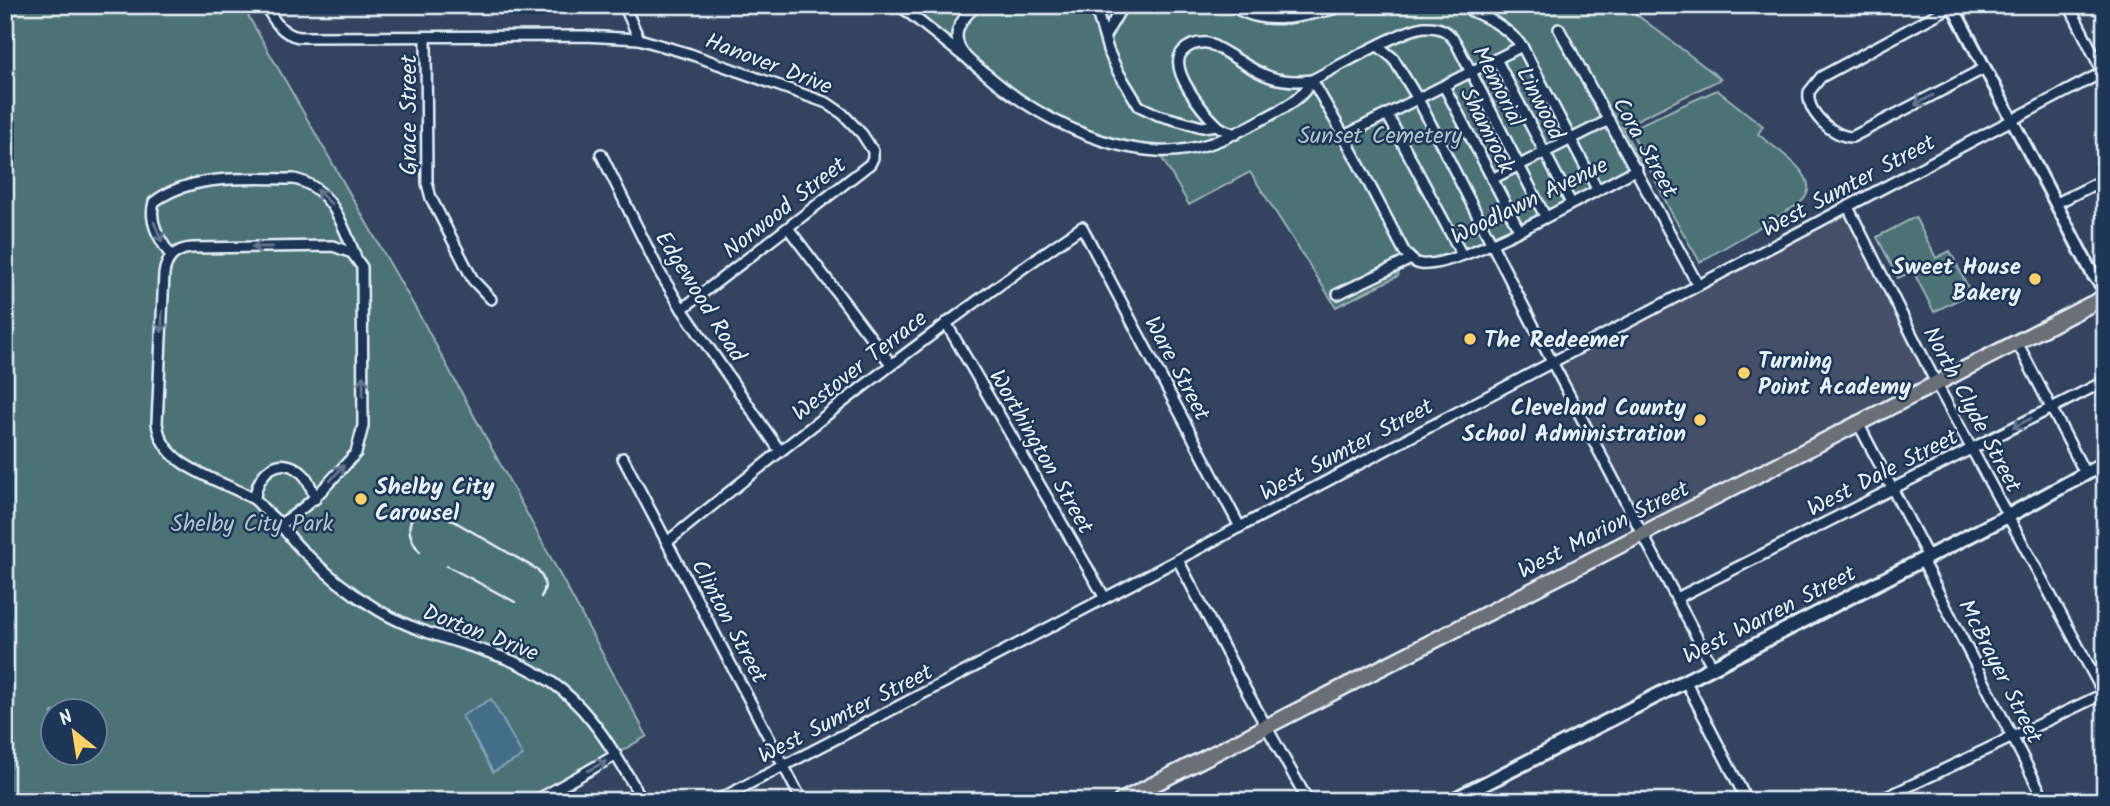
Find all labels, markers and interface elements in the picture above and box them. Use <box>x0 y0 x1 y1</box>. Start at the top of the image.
street label: Hanover Drive <box>699 24 837 106</box>
street label: Memorial <box>1461 40 1533 134</box>
street label: Grace Street <box>392 54 428 175</box>
street label: Linwood <box>1505 61 1573 147</box>
street label: Shamrock <box>1449 81 1523 181</box>
street label: Cora Street <box>1602 91 1687 206</box>
one-way arrow <box>1914 94 1935 107</box>
park label: Sunset Cemetery <box>1298 119 1462 155</box>
street label: West Sumter Street <box>1756 125 1943 248</box>
street label: Norwood Street <box>715 148 856 269</box>
street label: Woodlawn Avenue <box>1445 148 1615 256</box>
one-way arrow <box>316 188 333 205</box>
one-way arrow <box>152 221 165 242</box>
street label: Edgewood Road <box>644 224 754 370</box>
one-way arrow <box>251 240 274 254</box>
place label: Sweet House Bakery <box>1892 250 2021 312</box>
marker: Sweet House Bakery <box>2027 271 2043 287</box>
street label: Westover Terrace <box>785 302 936 431</box>
one-way arrow <box>155 310 168 333</box>
street label: Ware Street <box>1134 310 1219 429</box>
street label: North Clyde Street <box>1912 320 2031 500</box>
place label: The Redeemer <box>1484 323 1629 359</box>
marker: The Redeemer <box>1462 331 1478 347</box>
place label: Turning Point Academy <box>1758 344 1911 406</box>
street label: Worthington Street <box>978 363 1103 542</box>
marker: Turning Point Academy <box>1736 365 1752 381</box>
one-way arrow <box>356 374 370 397</box>
street label: West Sumter Street <box>1254 389 1441 512</box>
place label: Cleveland County School Administration <box>1462 391 1686 453</box>
marker: Cleveland County School Administration <box>1692 412 1708 428</box>
one-way arrow <box>2012 417 2033 431</box>
street label: West Dale Street <box>1801 420 1966 527</box>
one-way arrow <box>329 465 345 483</box>
place label: Shelby City Carousel <box>375 470 494 532</box>
street label: West Marion Street <box>1512 471 1697 590</box>
marker: Shelby City Carousel <box>353 491 369 507</box>
park label: Shelby City Park <box>171 507 333 543</box>
street label: Clinton Street <box>680 553 777 692</box>
street label: West Warren Street <box>1677 556 1864 675</box>
street label: McBrayer Street <box>1947 593 2052 751</box>
street label: Dorton Drive <box>417 595 544 672</box>
street label: West Sumter Street <box>752 655 941 774</box>
north arrow <box>38 698 108 768</box>
text: N <box>54 703 79 735</box>
one-way arrow <box>586 759 606 773</box>

